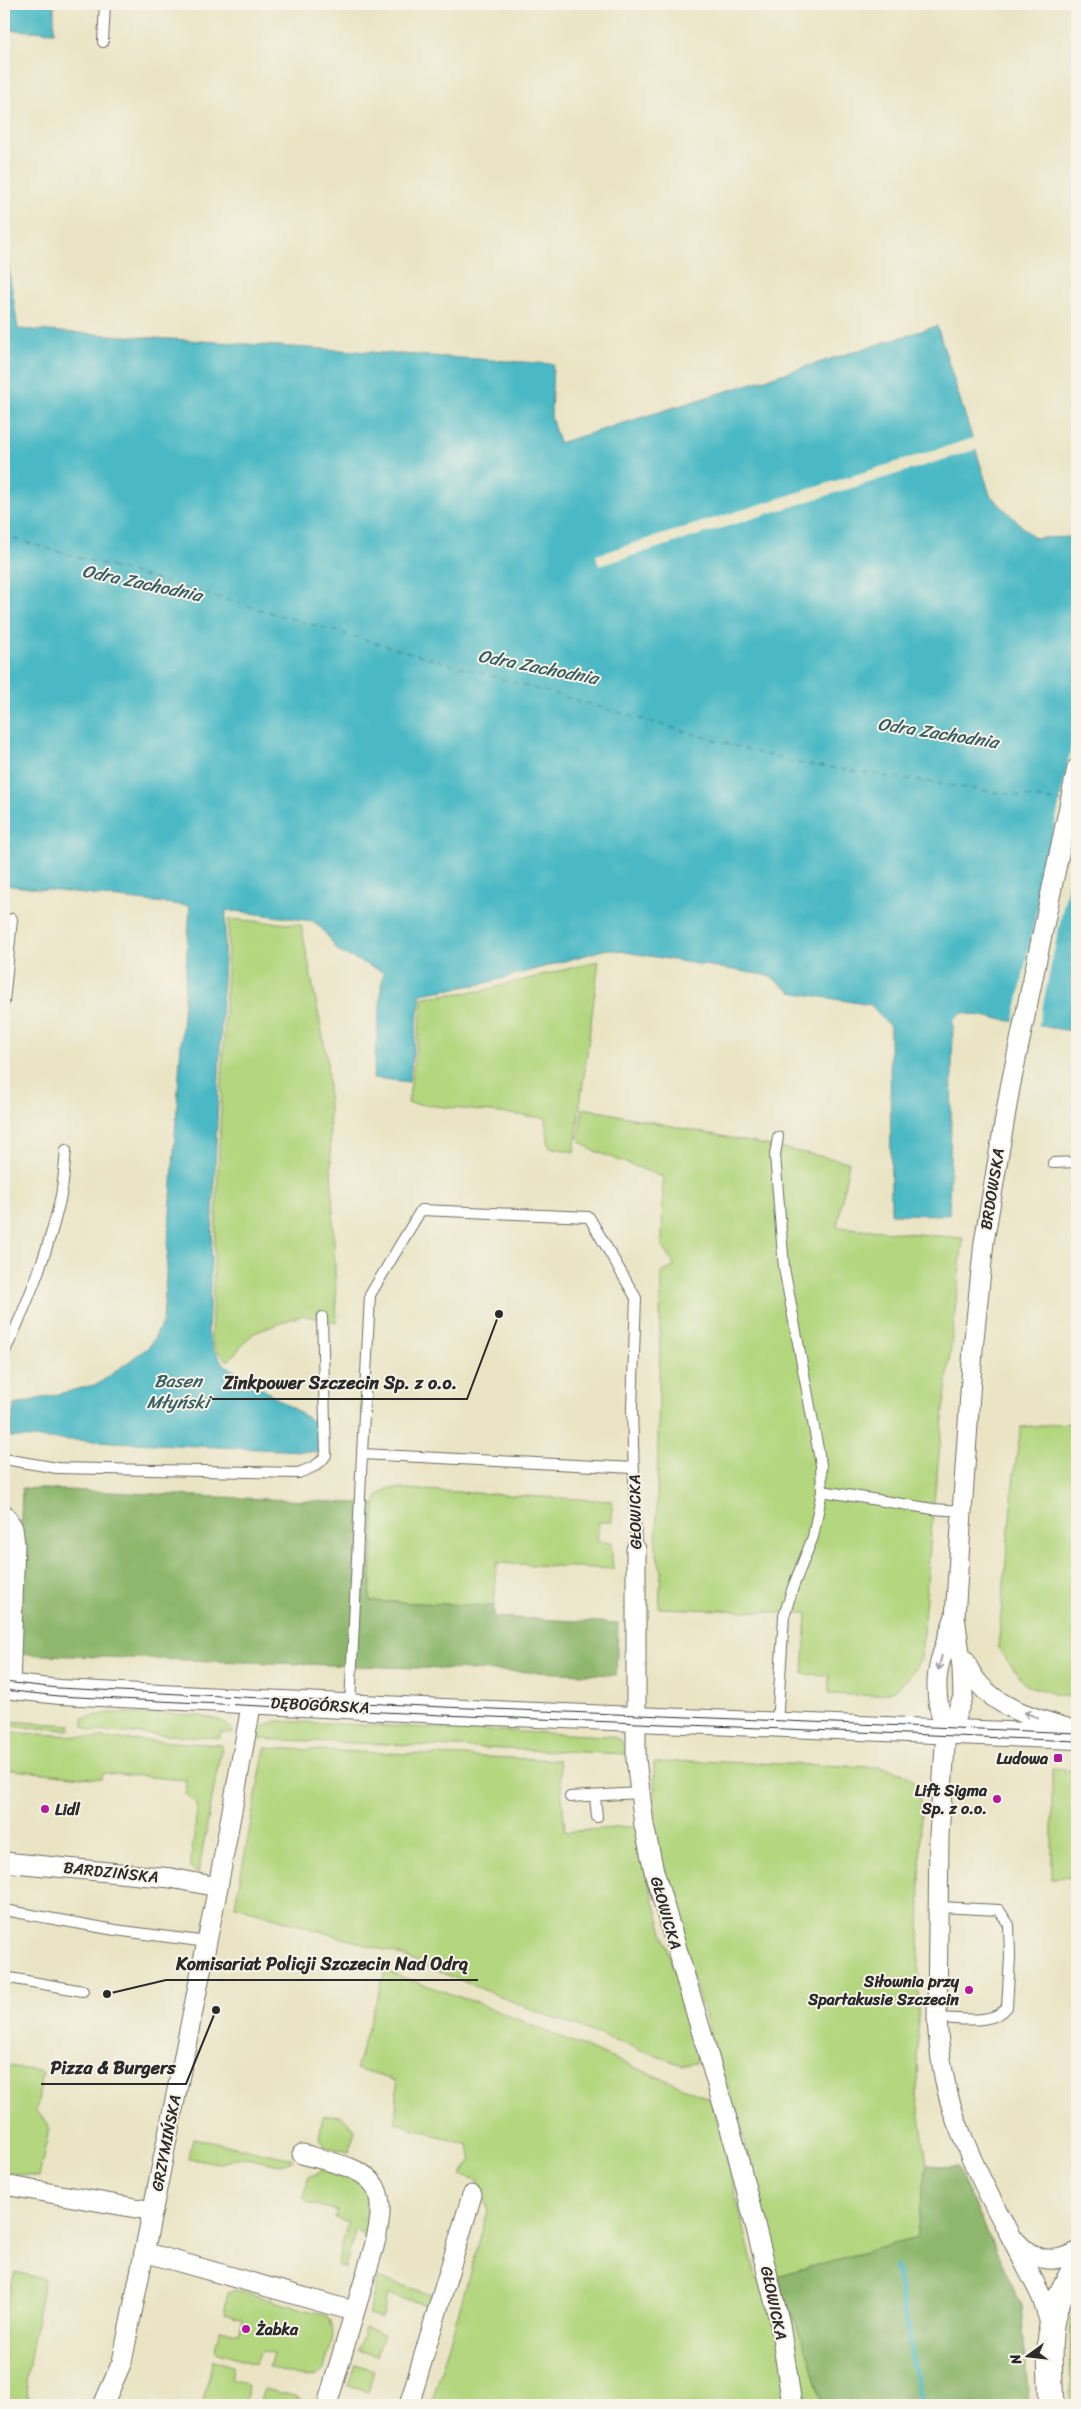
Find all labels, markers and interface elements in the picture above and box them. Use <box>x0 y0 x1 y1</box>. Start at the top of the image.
water label: Odra Zachodnia <box>79 555 207 612</box>
water label: Odra Zachodnia <box>475 640 603 695</box>
water label: Odra Zachodnia <box>875 708 1003 759</box>
street label: BRDOWSKA <box>971 1146 1013 1232</box>
water label: Basen Młyński <box>147 1365 213 1418</box>
callout: Zinkpower Szczecin Sp. z o.o. <box>212 1366 467 1399</box>
text: Zinkpower Szczecin Sp. z o.o. <box>222 1367 457 1399</box>
street label: GŁOWICKA <box>620 1474 650 1550</box>
one-way arrow <box>935 1655 944 1671</box>
street label: DĘBOGÓRSKA <box>270 1688 370 1722</box>
one-way arrow <box>1024 1710 1039 1719</box>
place label: Ludowa <box>996 1744 1049 1773</box>
marker: Ludowa <box>1052 1752 1064 1764</box>
place label: Lift Sigma Sp. z o.o. <box>915 1776 988 1823</box>
marker: Lift Sigma Sp. z o.o. <box>991 1793 1003 1805</box>
place label: Lidl <box>55 1795 81 1824</box>
marker: Lidl <box>39 1803 51 1815</box>
street label: BARDZIŃSKA <box>62 1853 160 1891</box>
street label: GŁOWICKA <box>642 1873 690 1953</box>
callout: Komisariat Policji Szczecin Nad Odrą <box>166 1947 478 1980</box>
text: Komisariat Policji Szczecin Nad Odrą <box>175 1948 468 1980</box>
place label: Siłownia przy Spartakusie Szczecin <box>807 1967 960 2014</box>
marker: Siłownia przy Spartakusie Szczecin <box>963 1984 975 1996</box>
callout: Pizza & Burgers <box>41 2051 186 2084</box>
text: Pizza & Burgers <box>50 2052 176 2084</box>
street label: GRZYMIŃSKA <box>142 2092 190 2194</box>
street label: GŁOWICKA <box>752 2263 796 2343</box>
place label: Żabka <box>255 2315 299 2344</box>
marker: Żabka <box>240 2323 252 2335</box>
north arrow <box>1004 2332 1054 2382</box>
text: N <box>1003 2351 1030 2368</box>

